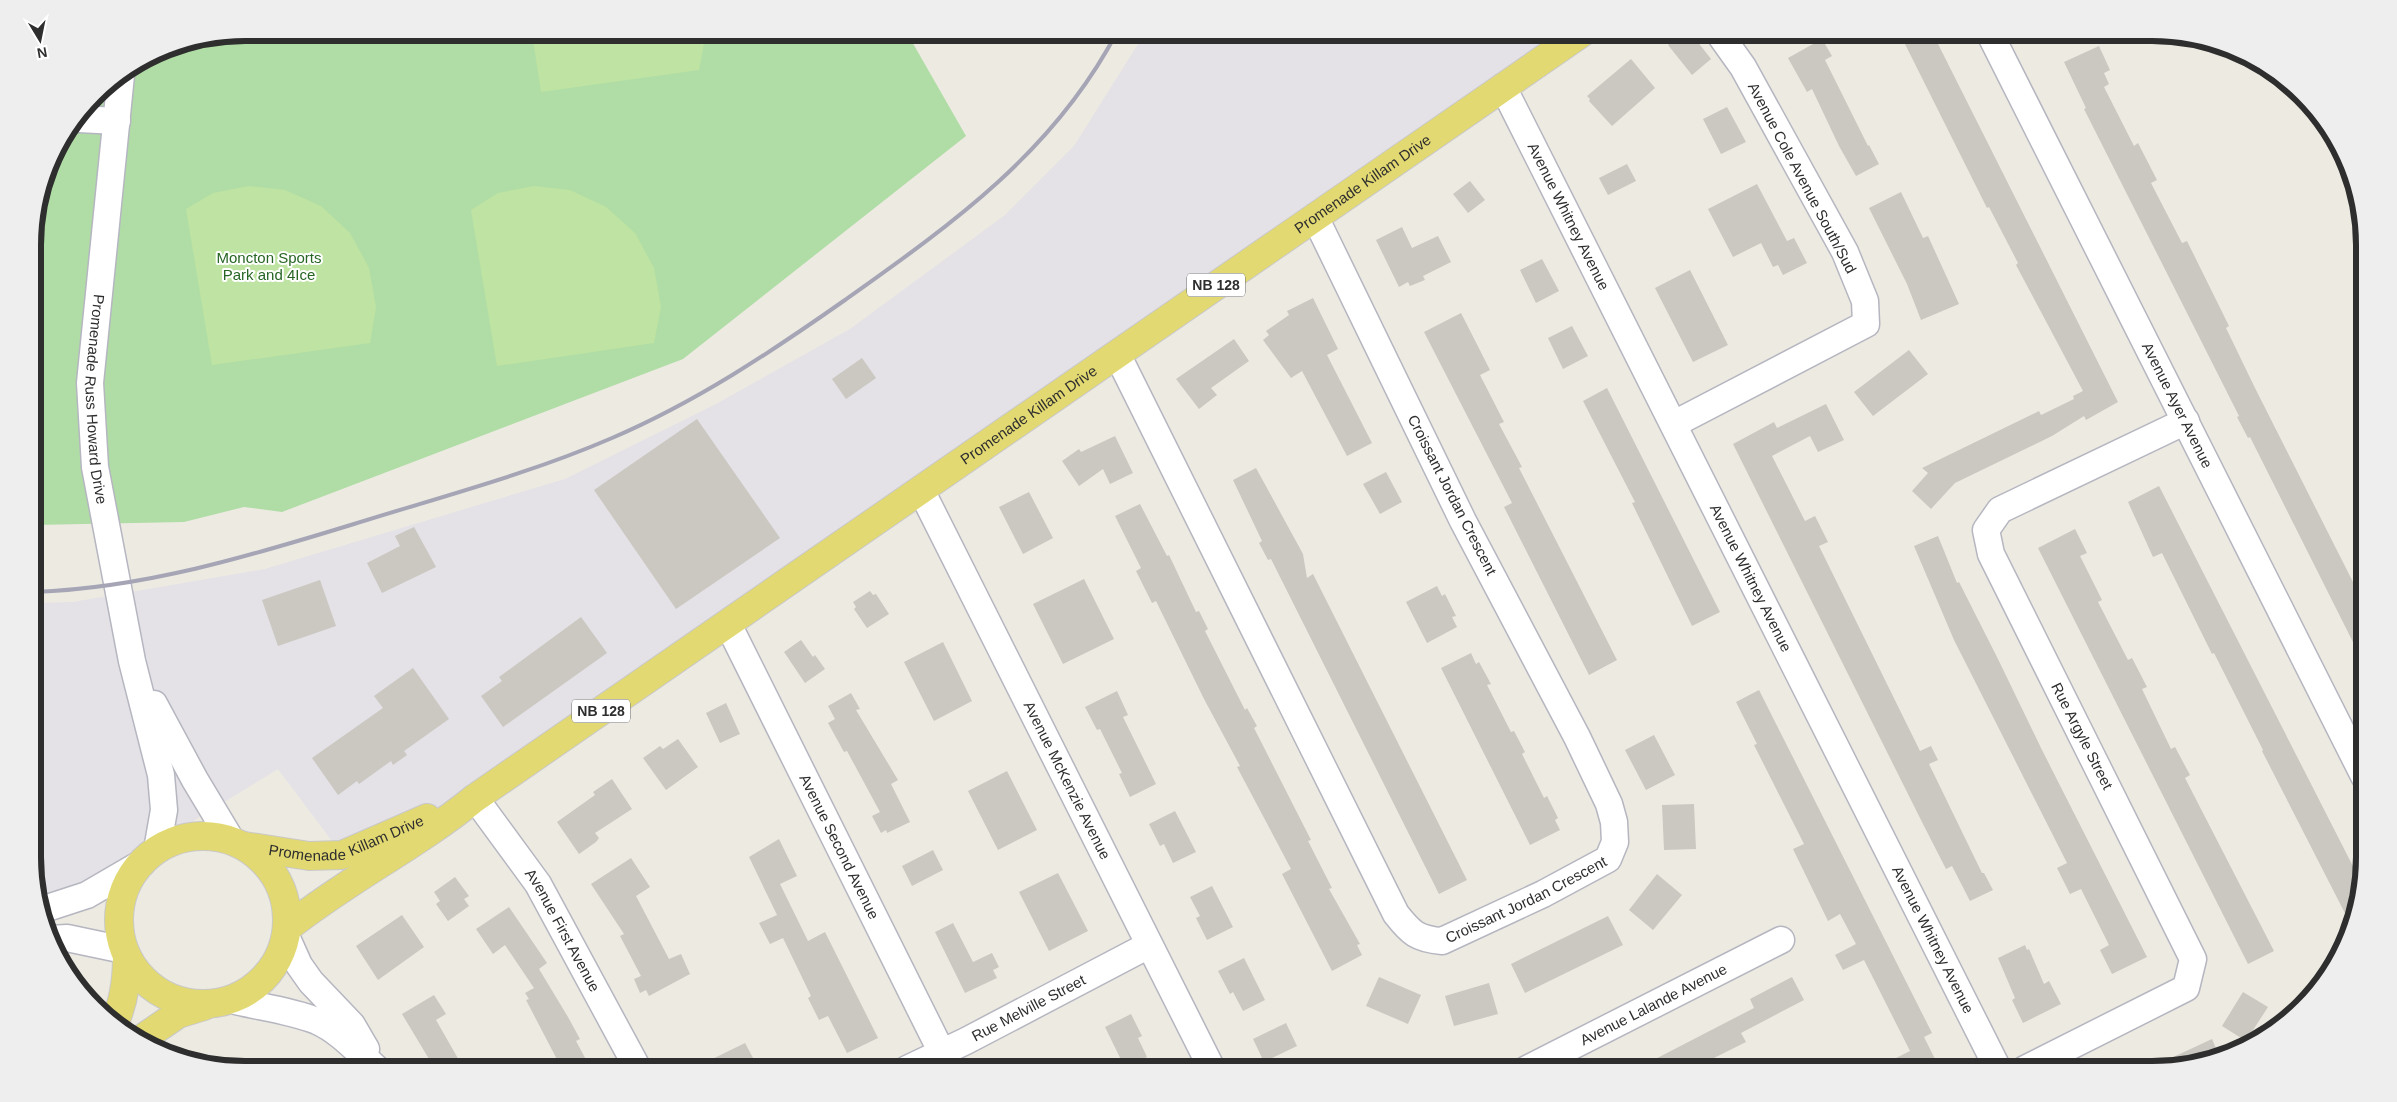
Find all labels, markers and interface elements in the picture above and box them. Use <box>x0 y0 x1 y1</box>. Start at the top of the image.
north arrow <box>15 15 65 65</box>
text: N <box>36 44 49 62</box>
street label: Avenue Cole Avenue South/Sud <box>1745 79 1860 276</box>
street label: Promenade Killam Drive <box>1291 131 1434 237</box>
street label: Avenue Whitney Avenue <box>1524 140 1613 293</box>
park label: Moncton Sports Park and 4Ice <box>216 249 322 283</box>
road number: NB 128 <box>1187 274 1245 296</box>
street label: Promenade Russ Howard Drive <box>82 294 111 506</box>
street label: Avenue Ayer Avenue <box>2139 339 2216 471</box>
street label: Promenade Killam Drive <box>957 362 1100 468</box>
street label: Croissant Jordan Crescent <box>1405 412 1501 578</box>
street label: Avenue Whitney Avenue <box>1707 501 1795 654</box>
street label: Rue Argyle Street <box>2048 680 2117 793</box>
street label: Avenue McKenzie Avenue <box>1021 698 1114 862</box>
road number: NB 128 <box>572 699 630 722</box>
street label: Avenue Second Avenue <box>796 771 883 922</box>
street label: Promenade Killam Drive <box>268 812 426 864</box>
street label: Croissant Jordan Crescent <box>1443 852 1610 946</box>
street label: Avenue Whitney Avenue <box>1889 863 1978 1016</box>
street label: Avenue First Avenue <box>522 865 604 995</box>
street label: Avenue Lalande Avenue <box>1577 960 1730 1049</box>
street label: Rue Melville Street <box>969 971 1089 1045</box>

